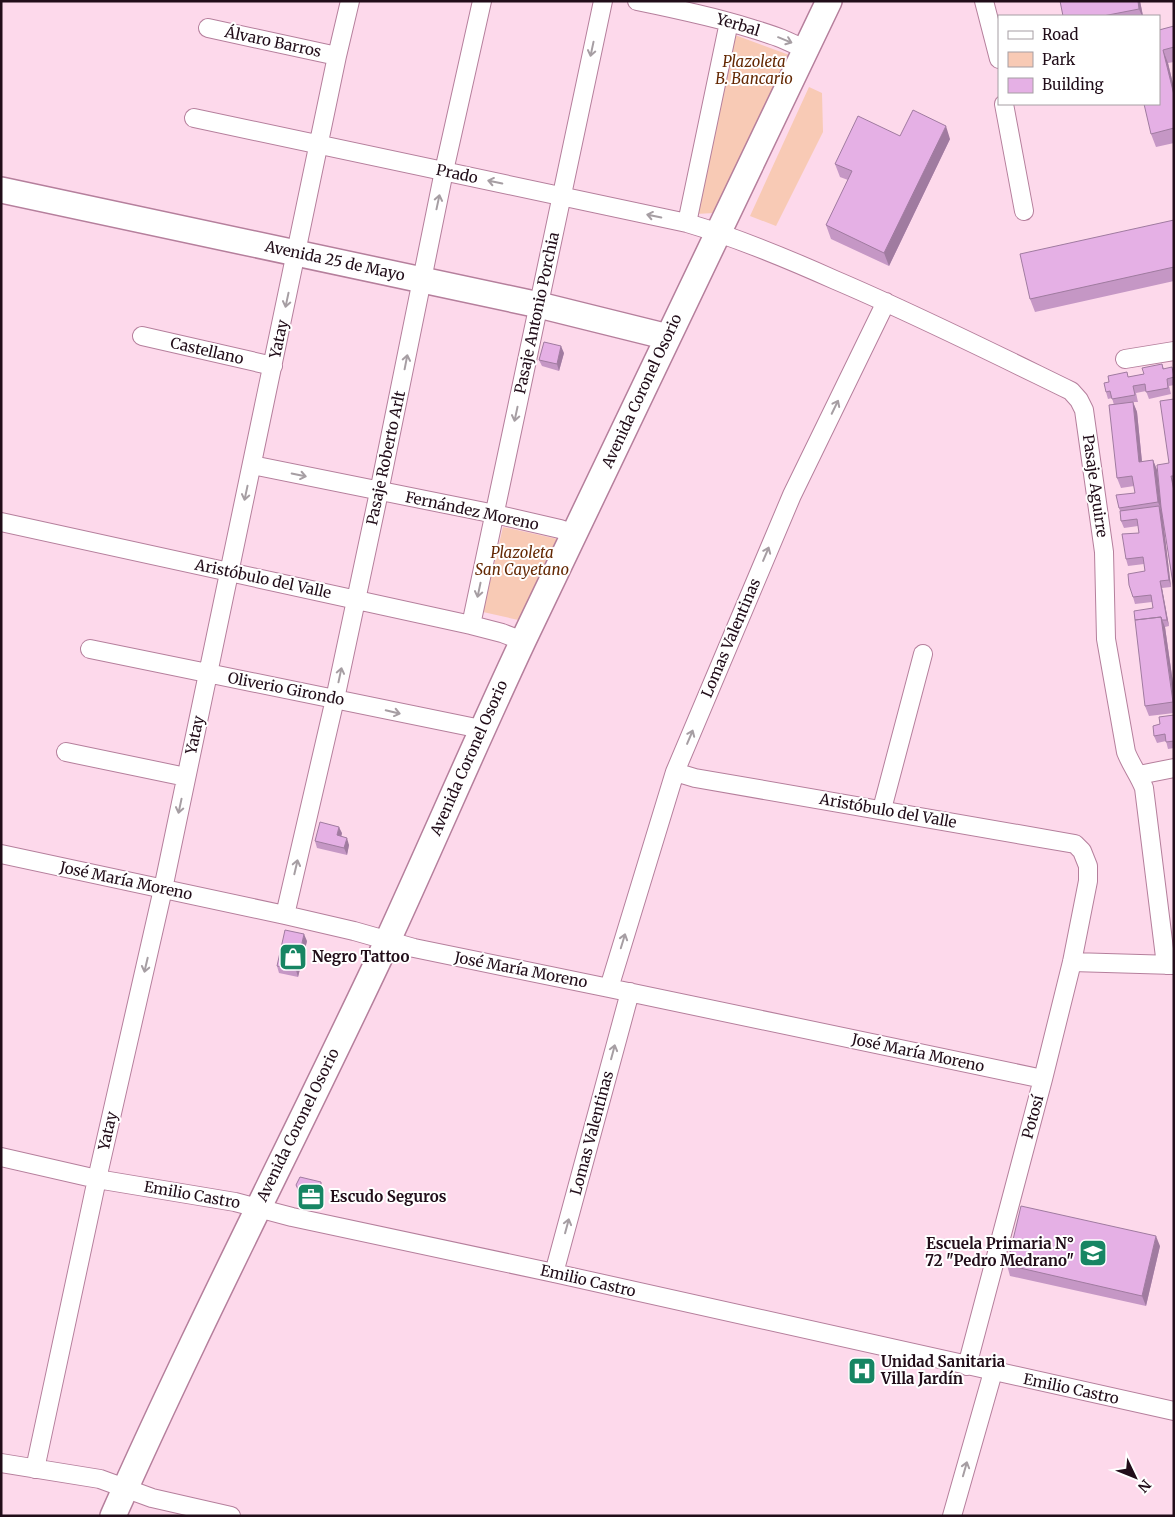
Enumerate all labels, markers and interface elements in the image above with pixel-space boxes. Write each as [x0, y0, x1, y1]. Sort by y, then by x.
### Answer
street label: Yerbal [713, 9, 763, 40]
legend [998, 15, 1160, 105]
street label: Álvaro Barros [222, 21, 323, 61]
text: Road [1042, 25, 1078, 44]
one-way arrow [777, 36, 792, 45]
one-way arrow [587, 40, 596, 56]
text: Park [1042, 50, 1076, 69]
park label: Plazoleta B. Bancario [715, 52, 793, 88]
text: Building [1042, 75, 1104, 94]
street label: Prado [434, 160, 480, 187]
one-way arrow [488, 177, 504, 186]
one-way arrow [434, 195, 443, 211]
one-way arrow [647, 211, 663, 220]
street label: Pasaje Antonio Porchia [510, 230, 563, 396]
street label: Avenida 25 de Mayo [262, 236, 407, 285]
one-way arrow [282, 292, 291, 308]
street label: Avenida Coronel Osorio [597, 310, 686, 472]
street label: Yatay [265, 318, 292, 361]
street label: Castellano [169, 333, 246, 368]
one-way arrow [401, 354, 411, 370]
street label: Pasaje Roberto Arlt [362, 389, 409, 527]
one-way arrow [830, 400, 840, 415]
one-way arrow [511, 405, 520, 421]
street label: Pasaje Aguirre [1079, 433, 1112, 539]
one-way arrow [291, 471, 307, 480]
one-way arrow [240, 485, 250, 501]
street label: Fernández Moreno [404, 487, 541, 534]
park label: Plazoleta San Cayetano [475, 543, 569, 579]
one-way arrow [762, 547, 771, 562]
street label: Aristóbulo del Valle [192, 555, 333, 602]
street label: Lomas Valentinas [697, 575, 764, 700]
one-way arrow [474, 581, 483, 597]
one-way arrow [336, 667, 345, 683]
street label: Oliverio Girondo [226, 668, 346, 709]
street label: Avenida Coronel Osorio [425, 677, 511, 839]
one-way arrow [385, 707, 401, 717]
street label: Yatay [181, 714, 208, 757]
one-way arrow [686, 730, 695, 745]
street label: Aristóbulo del Valle [817, 789, 958, 832]
one-way arrow [175, 798, 184, 814]
street label: José María Moreno [57, 857, 194, 904]
one-way arrow [292, 860, 301, 876]
one-way arrow [619, 933, 629, 949]
shop icon: Negro Tattoo [278, 942, 308, 972]
place label: Negro Tattoo [312, 947, 409, 966]
street label: José María Moreno [452, 947, 589, 992]
one-way arrow [141, 957, 150, 973]
street label: José María Moreno [849, 1029, 986, 1076]
street label: Avenida Coronel Osorio [252, 1045, 343, 1205]
one-way arrow [609, 1045, 619, 1061]
street label: Lomas Valentinas [566, 1069, 617, 1197]
street label: Potosí [1018, 1092, 1048, 1141]
street label: Yatay [94, 1109, 121, 1153]
street label: Emilio Castro [143, 1177, 242, 1212]
office icon: Escudo Seguros [296, 1182, 326, 1212]
place label: Escudo Seguros [330, 1187, 447, 1206]
one-way arrow [562, 1219, 572, 1235]
place label: Escuela Primaria N° 72 "Pedro Medrano" [925, 1234, 1074, 1270]
school or university icon: Escuela Primaria N° 72 "Pedro Medrano" [1078, 1238, 1108, 1268]
street label: Emilio Castro [539, 1260, 638, 1301]
place label: Unidad Sanitaria Villa Jardín [880, 1352, 1006, 1388]
hospital icon: Unidad Sanitaria Villa Jardín [847, 1356, 877, 1386]
street label: Emilio Castro [1022, 1369, 1121, 1408]
north arrow [1110, 1452, 1160, 1502]
one-way arrow [961, 1461, 970, 1477]
text: N [1134, 1476, 1155, 1496]

